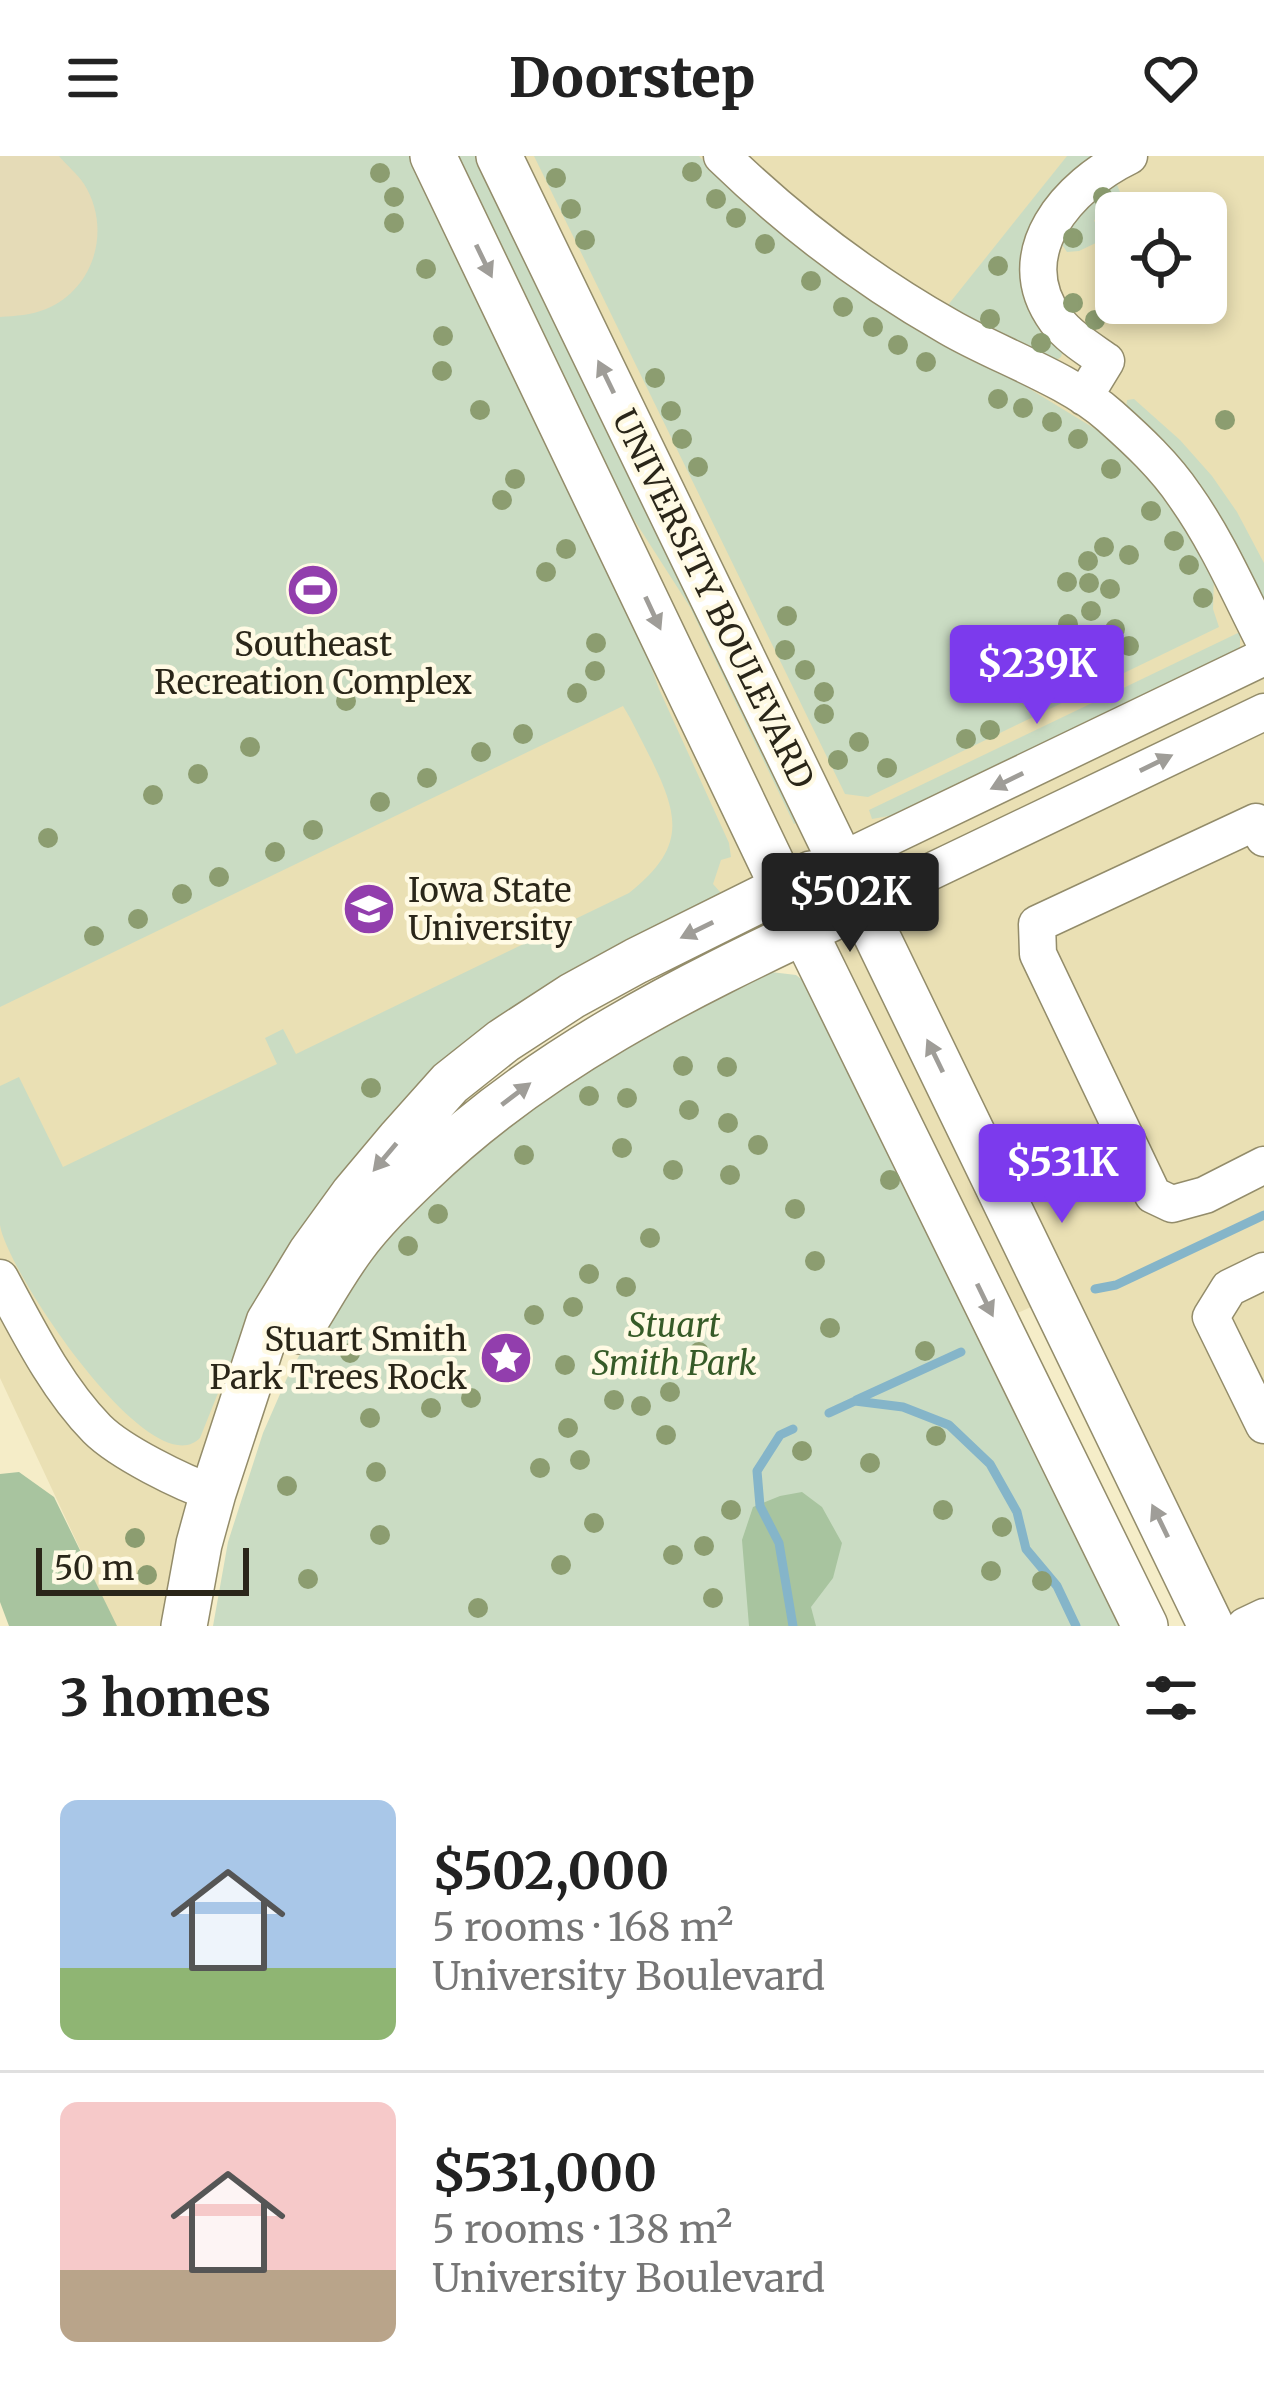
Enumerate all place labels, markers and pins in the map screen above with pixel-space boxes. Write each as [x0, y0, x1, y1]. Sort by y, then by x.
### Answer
sports icon: Southeast Recreation Complex [285, 562, 341, 618]
place label: Southeast Recreation Complex [154, 624, 472, 703]
pin: $239K [953, 625, 1121, 727]
pin: $502K [766, 853, 934, 955]
place label: Iowa State University [408, 870, 573, 949]
school or university icon: Iowa State University [341, 881, 397, 937]
pin: $531K [978, 1124, 1146, 1226]
place label: Stuart Smith Park Trees Rock [210, 1319, 467, 1398]
place icon: Stuart Smith Park Trees Rock [478, 1330, 534, 1386]

